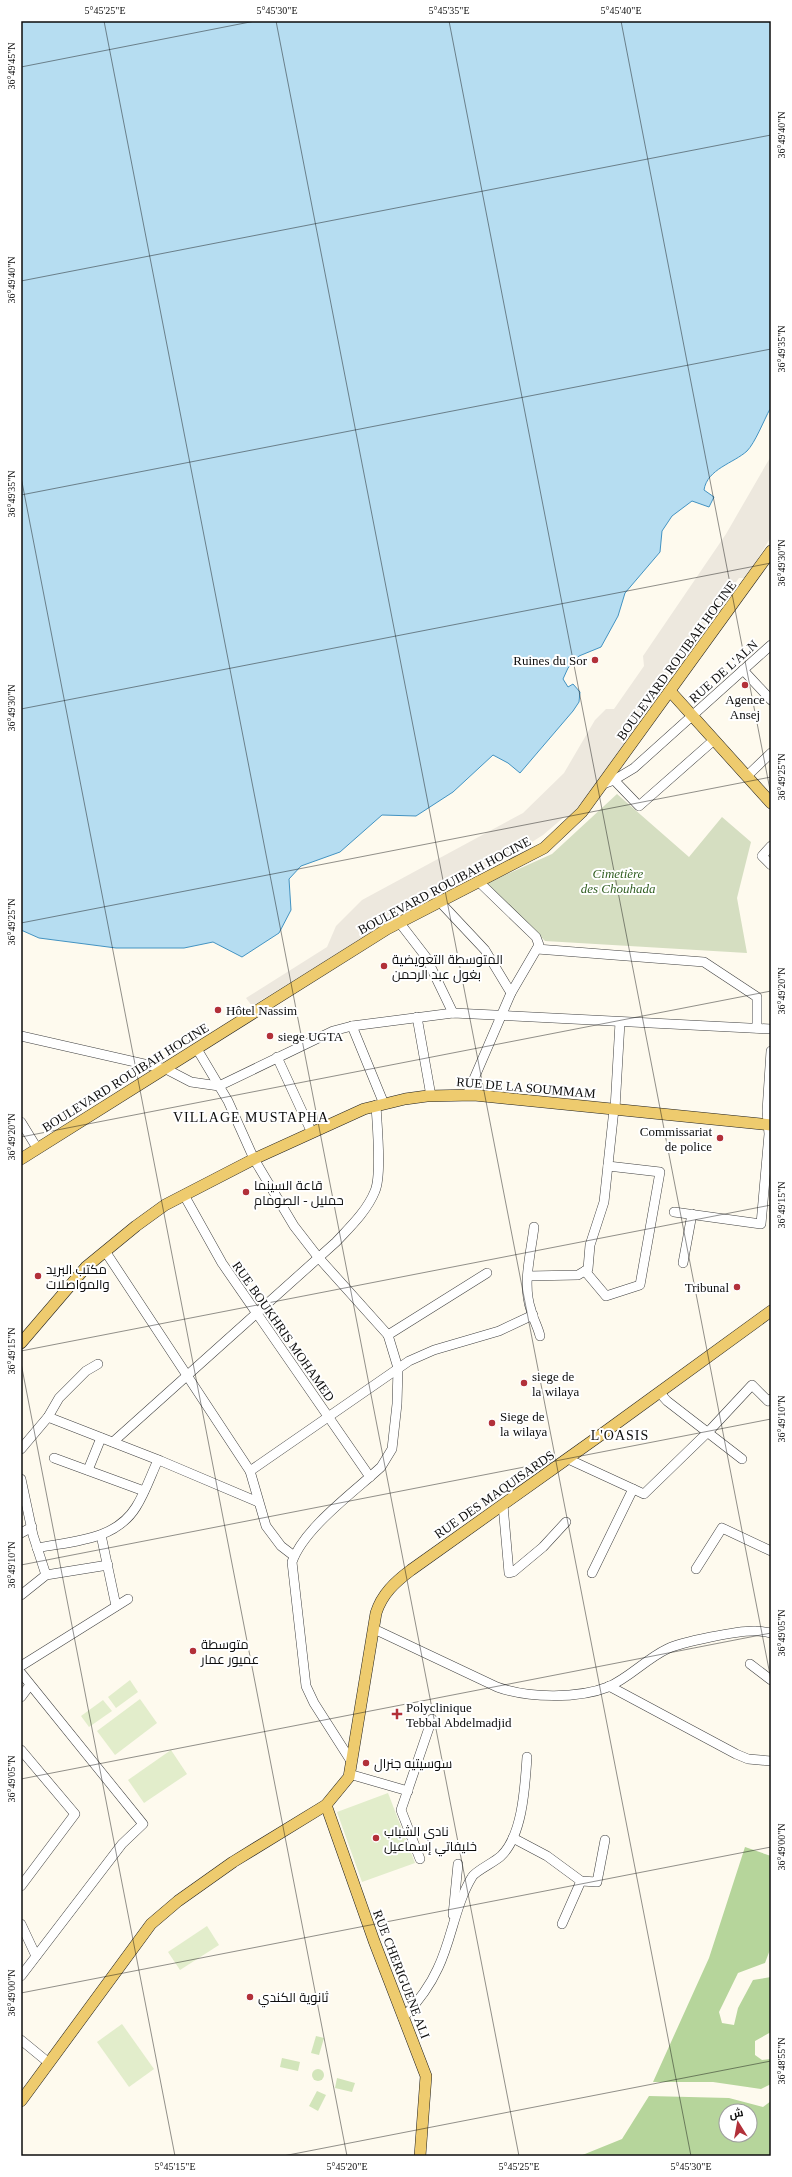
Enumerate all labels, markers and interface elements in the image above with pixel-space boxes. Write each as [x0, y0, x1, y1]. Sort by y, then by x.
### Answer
text: 5°45'25"E [85, 5, 126, 16]
text: 5°45'30"E [257, 5, 298, 16]
text: 5°45'35"E [429, 5, 470, 16]
text: 5°45'40"E [601, 5, 642, 16]
text: 36°49'45"N [6, 42, 17, 90]
text: 36°49'40"N [776, 111, 787, 159]
text: 36°49'40"N [6, 256, 17, 304]
text: 36°49'35"N [776, 325, 787, 373]
text: 36°49'35"N [6, 470, 17, 518]
text: 36°49'30"N [776, 539, 787, 587]
street label: BOULEVARD ROUIBAH HOCINE [614, 578, 739, 743]
street label: RUE DE L'ALN [686, 636, 761, 706]
place label: Ruines du Sor [513, 653, 588, 668]
marker: Ruines du Sor [590, 655, 600, 665]
marker: Agence Ansej [740, 680, 750, 690]
text: 36°49'30"N [6, 684, 17, 732]
place label: Agence Ansej [725, 692, 765, 722]
text: 36°49'25"N [776, 753, 787, 801]
street label: BOULEVARD ROUIBAH HOCINE [355, 833, 533, 937]
park label: Cimetière des Chouhada [581, 866, 656, 896]
text: 36°49'25"N [6, 898, 17, 946]
place label: المتوسطة التعويضية بغول عبد الرحمن [392, 952, 503, 983]
marker: المتوسطة التعويضية بغول عبد الرحمن [379, 961, 389, 971]
text: 36°49'20"N [776, 967, 787, 1015]
place label: Hôtel Nassim [226, 1003, 297, 1018]
marker: Hôtel Nassim [213, 1005, 223, 1015]
street label: BOULEVARD ROUIBAH HOCINE [39, 1020, 211, 1135]
place label: siege UGTA [278, 1029, 344, 1044]
marker: siege UGTA [265, 1031, 275, 1041]
street label: RUE DE LA SOUMMAM [456, 1074, 597, 1101]
district label: VILLAGE MUSTAPHA [173, 1110, 329, 1125]
text: 36°49'20"N [6, 1113, 17, 1161]
place label: Commissariat de police [640, 1124, 712, 1154]
marker: Commissariat de police [715, 1133, 725, 1143]
place label: قاعة السينما حمليل - الصومام [254, 1178, 344, 1210]
text: 36°49'15"N [776, 1181, 787, 1229]
marker: قاعة السينما حمليل - الصومام [241, 1187, 251, 1197]
street label: RUE BOUKHRIS MOHAMED [229, 1258, 338, 1404]
place label: مكتب البريد والمواصلات [46, 1262, 110, 1292]
marker: مكتب البريد والمواصلات [33, 1271, 43, 1281]
place label: Tribunal [685, 1280, 729, 1295]
marker: Tribunal [732, 1282, 742, 1292]
text: 36°49'15"N [6, 1327, 17, 1375]
place label: siege de la wilaya [532, 1369, 580, 1399]
marker: siege de la wilaya [519, 1378, 529, 1388]
text: 36°49'10"N [776, 1395, 787, 1443]
place label: Siege de la wilaya [500, 1409, 548, 1439]
marker: Siege de la wilaya [487, 1418, 497, 1428]
district label: L'OASIS [591, 1428, 649, 1443]
street label: RUE DES MAQUISARDS [431, 1447, 557, 1542]
text: 36°49'10"N [6, 1541, 17, 1589]
text: 36°49'05"N [776, 1609, 787, 1657]
place label: متوسطة عميور عمار [200, 1637, 259, 1667]
marker: متوسطة عميور عمار [188, 1646, 198, 1656]
place label: Polyclinique Tebbal Abdelmadjid [406, 1700, 512, 1730]
marker: Polyclinique Tebbal Abdelmadjid [391, 1708, 403, 1720]
text: 36°49'05"N [6, 1755, 17, 1803]
place label: سوسيتيه جنرال [374, 1756, 452, 1772]
marker: سوسيتيه جنرال [361, 1758, 371, 1768]
text: 36°49'00"N [776, 1823, 787, 1871]
place label: نادي الشباب خليفاتي إسماعيل [384, 1824, 477, 1857]
marker: نادي الشباب خليفاتي إسماعيل [371, 1833, 381, 1843]
street label: RUE CHERIGUENE ALI [370, 1908, 433, 2041]
text: 36°49'00"N [6, 1969, 17, 2017]
place label: ثانوية الكندي [258, 1990, 329, 2008]
marker: ثانوية الكندي [245, 1992, 255, 2002]
text: 36°48'55"N [776, 2037, 787, 2085]
north arrow [718, 2103, 758, 2143]
text: ش [728, 2106, 744, 2121]
text: 5°45'15"E [155, 2161, 196, 2172]
text: 5°45'20"E [327, 2161, 368, 2172]
text: 5°45'25"E [499, 2161, 540, 2172]
text: 5°45'30"E [671, 2161, 712, 2172]

